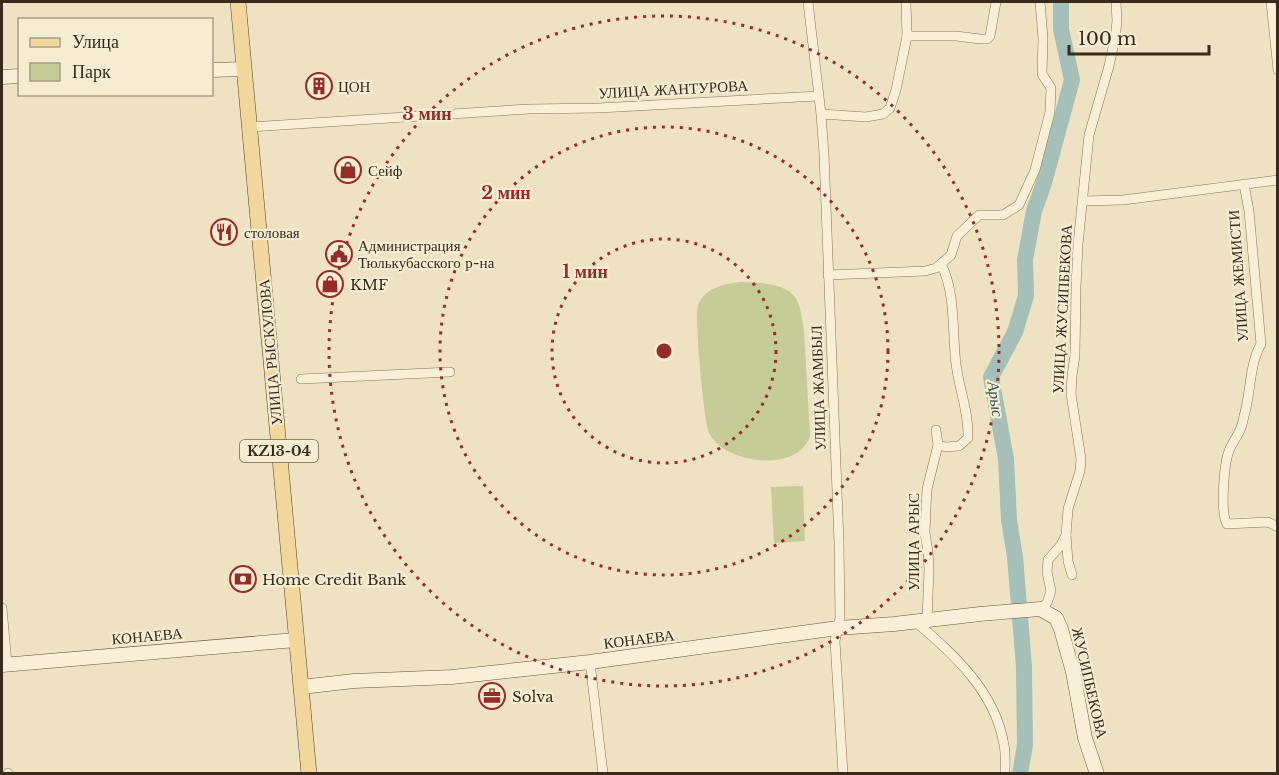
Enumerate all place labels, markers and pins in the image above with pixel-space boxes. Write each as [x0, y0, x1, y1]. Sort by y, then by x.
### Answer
building icon: ЦОН [304, 71, 334, 101]
place label: ЦОН [338, 77, 370, 96]
shop icon: Сейф [333, 155, 363, 185]
place label: Сейф [368, 161, 403, 180]
restaurant icon: столовая [209, 217, 239, 247]
place label: столовая [244, 223, 300, 242]
place label: Администрация Тюлькубасского р-на [358, 236, 495, 272]
public building icon: Администрация Тюлькубасского р-на [324, 239, 354, 269]
shop icon: KMF [315, 269, 345, 299]
place label: KMF [350, 275, 388, 294]
centre of rings [654, 341, 674, 361]
bank icon: Home Credit Bank [228, 564, 258, 594]
place label: Home Credit Bank [262, 570, 407, 589]
office icon: Solva [477, 681, 507, 711]
place label: Solva [512, 687, 554, 706]

